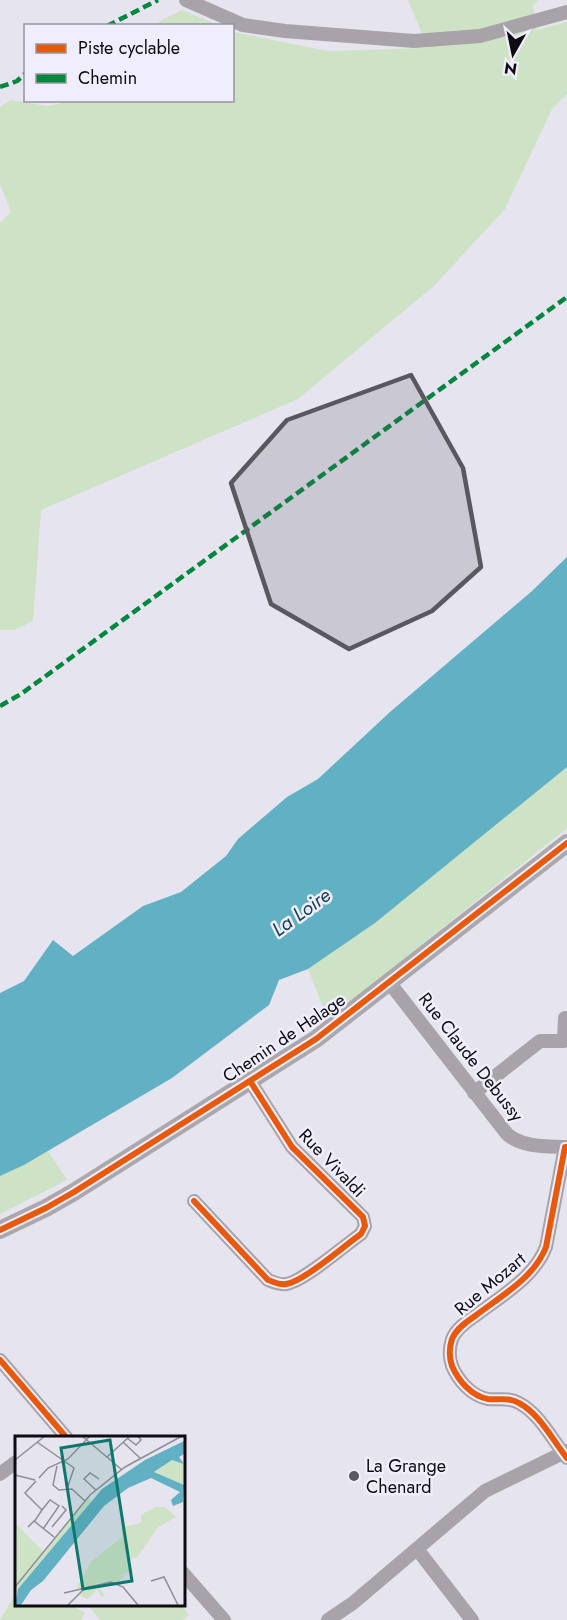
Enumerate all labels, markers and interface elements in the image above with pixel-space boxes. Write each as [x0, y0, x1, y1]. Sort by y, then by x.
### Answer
legend [24, 24, 234, 102]
north arrow [483, 24, 543, 84]
text: Piste cyclable [78, 35, 180, 61]
text: N [503, 56, 519, 81]
text: Chemin [78, 65, 137, 91]
water label: La Loire [266, 881, 337, 944]
street label: Chemin de Halage [217, 987, 351, 1089]
street label: Rue Claude Debussy [412, 987, 530, 1127]
street label: Rue Vivaldi [293, 1123, 371, 1203]
street label: Rue Mozart [449, 1246, 532, 1322]
inset map [15, 1436, 184, 1605]
place label: La Grange Chenard [366, 1453, 446, 1500]
marker: La Grange Chenard [347, 1469, 361, 1483]

